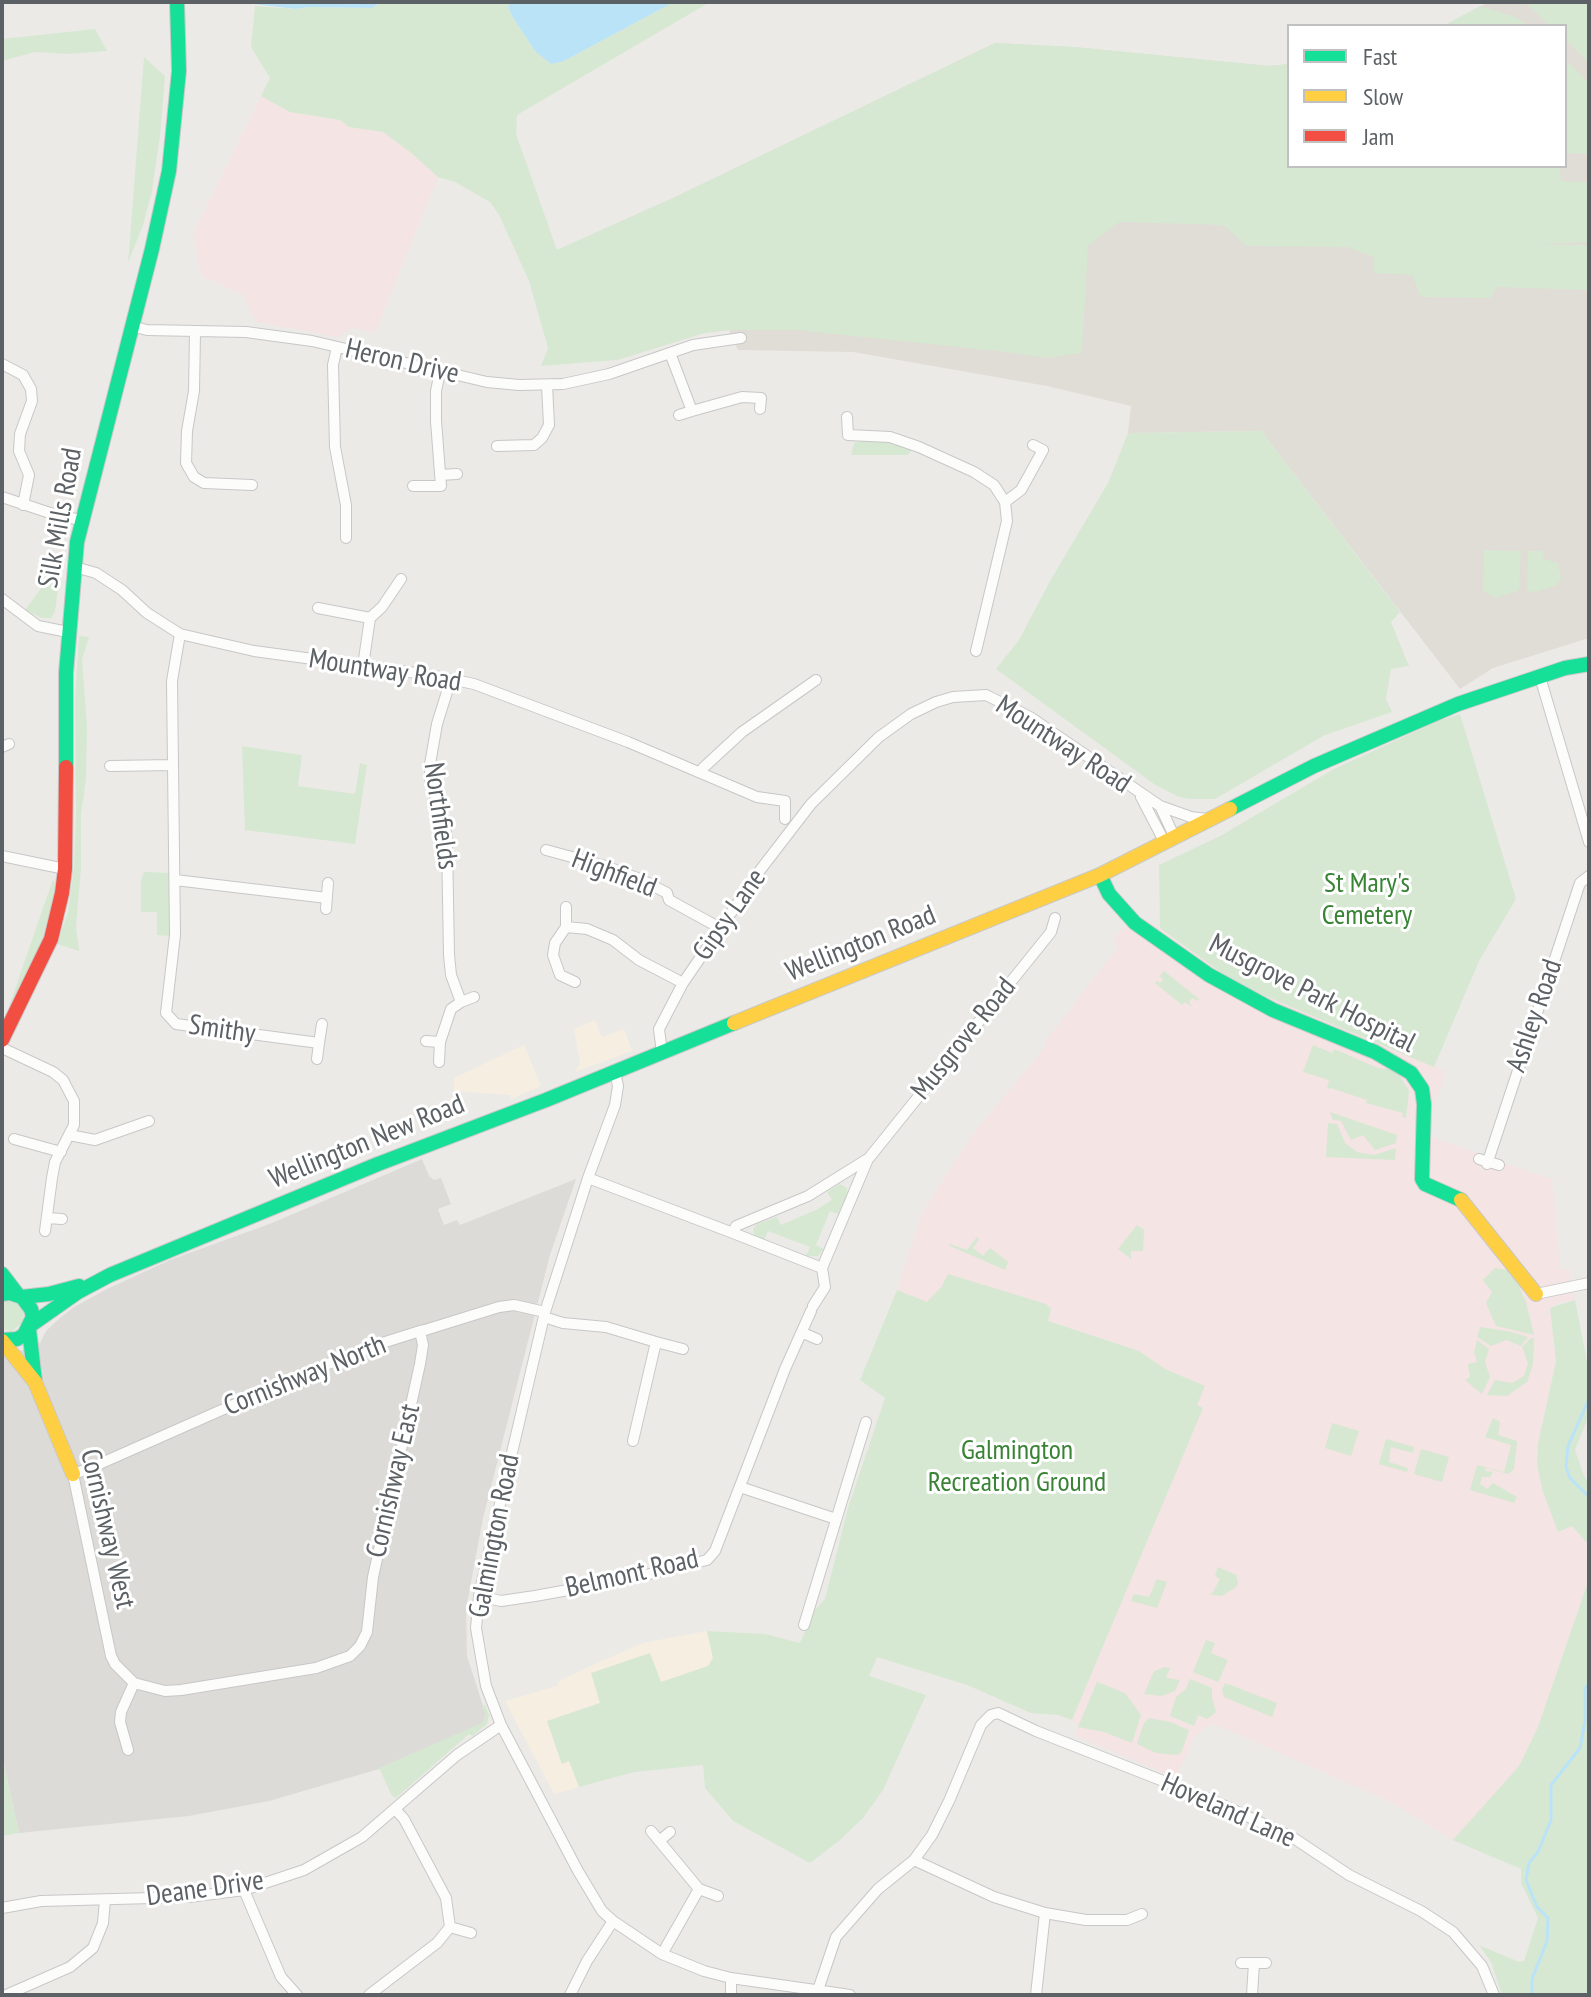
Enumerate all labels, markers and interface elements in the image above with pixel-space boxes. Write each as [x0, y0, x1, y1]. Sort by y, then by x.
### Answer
legend [1287, 24, 1567, 168]
text: Fast [1363, 41, 1397, 72]
text: Slow [1363, 81, 1403, 112]
text: Jam [1363, 121, 1394, 152]
street label: Heron Drive [342, 333, 462, 391]
street label: Silk Mills Road [32, 445, 90, 591]
street label: Mountway Road [306, 642, 464, 700]
street label: Mountway Road [989, 689, 1137, 801]
street label: Northfields [416, 760, 464, 872]
street label: Highfield [567, 843, 661, 905]
street label: Gipsy Lane [686, 863, 774, 967]
park label: St Mary's Cemetery [1322, 867, 1412, 933]
street label: Wellington Road [781, 899, 941, 989]
street label: Musgrove Park Hospital [1203, 927, 1421, 1061]
street label: Ashley Road [1500, 955, 1570, 1077]
street label: Musgrove Road [905, 971, 1023, 1107]
street label: Smithy [187, 1009, 257, 1051]
street label: Wellington New Road [265, 1088, 469, 1196]
street label: Cornishway North [219, 1328, 391, 1424]
street label: Cornishway East [360, 1401, 428, 1561]
park label: Galmington Recreation Ground [928, 1434, 1106, 1500]
street label: Cornishway West [72, 1446, 142, 1612]
street label: Galmington Road [463, 1451, 527, 1621]
street label: Belmont Road [562, 1542, 702, 1606]
street label: Hoveland Lane [1156, 1766, 1300, 1856]
street label: Deane Drive [144, 1864, 266, 1914]

